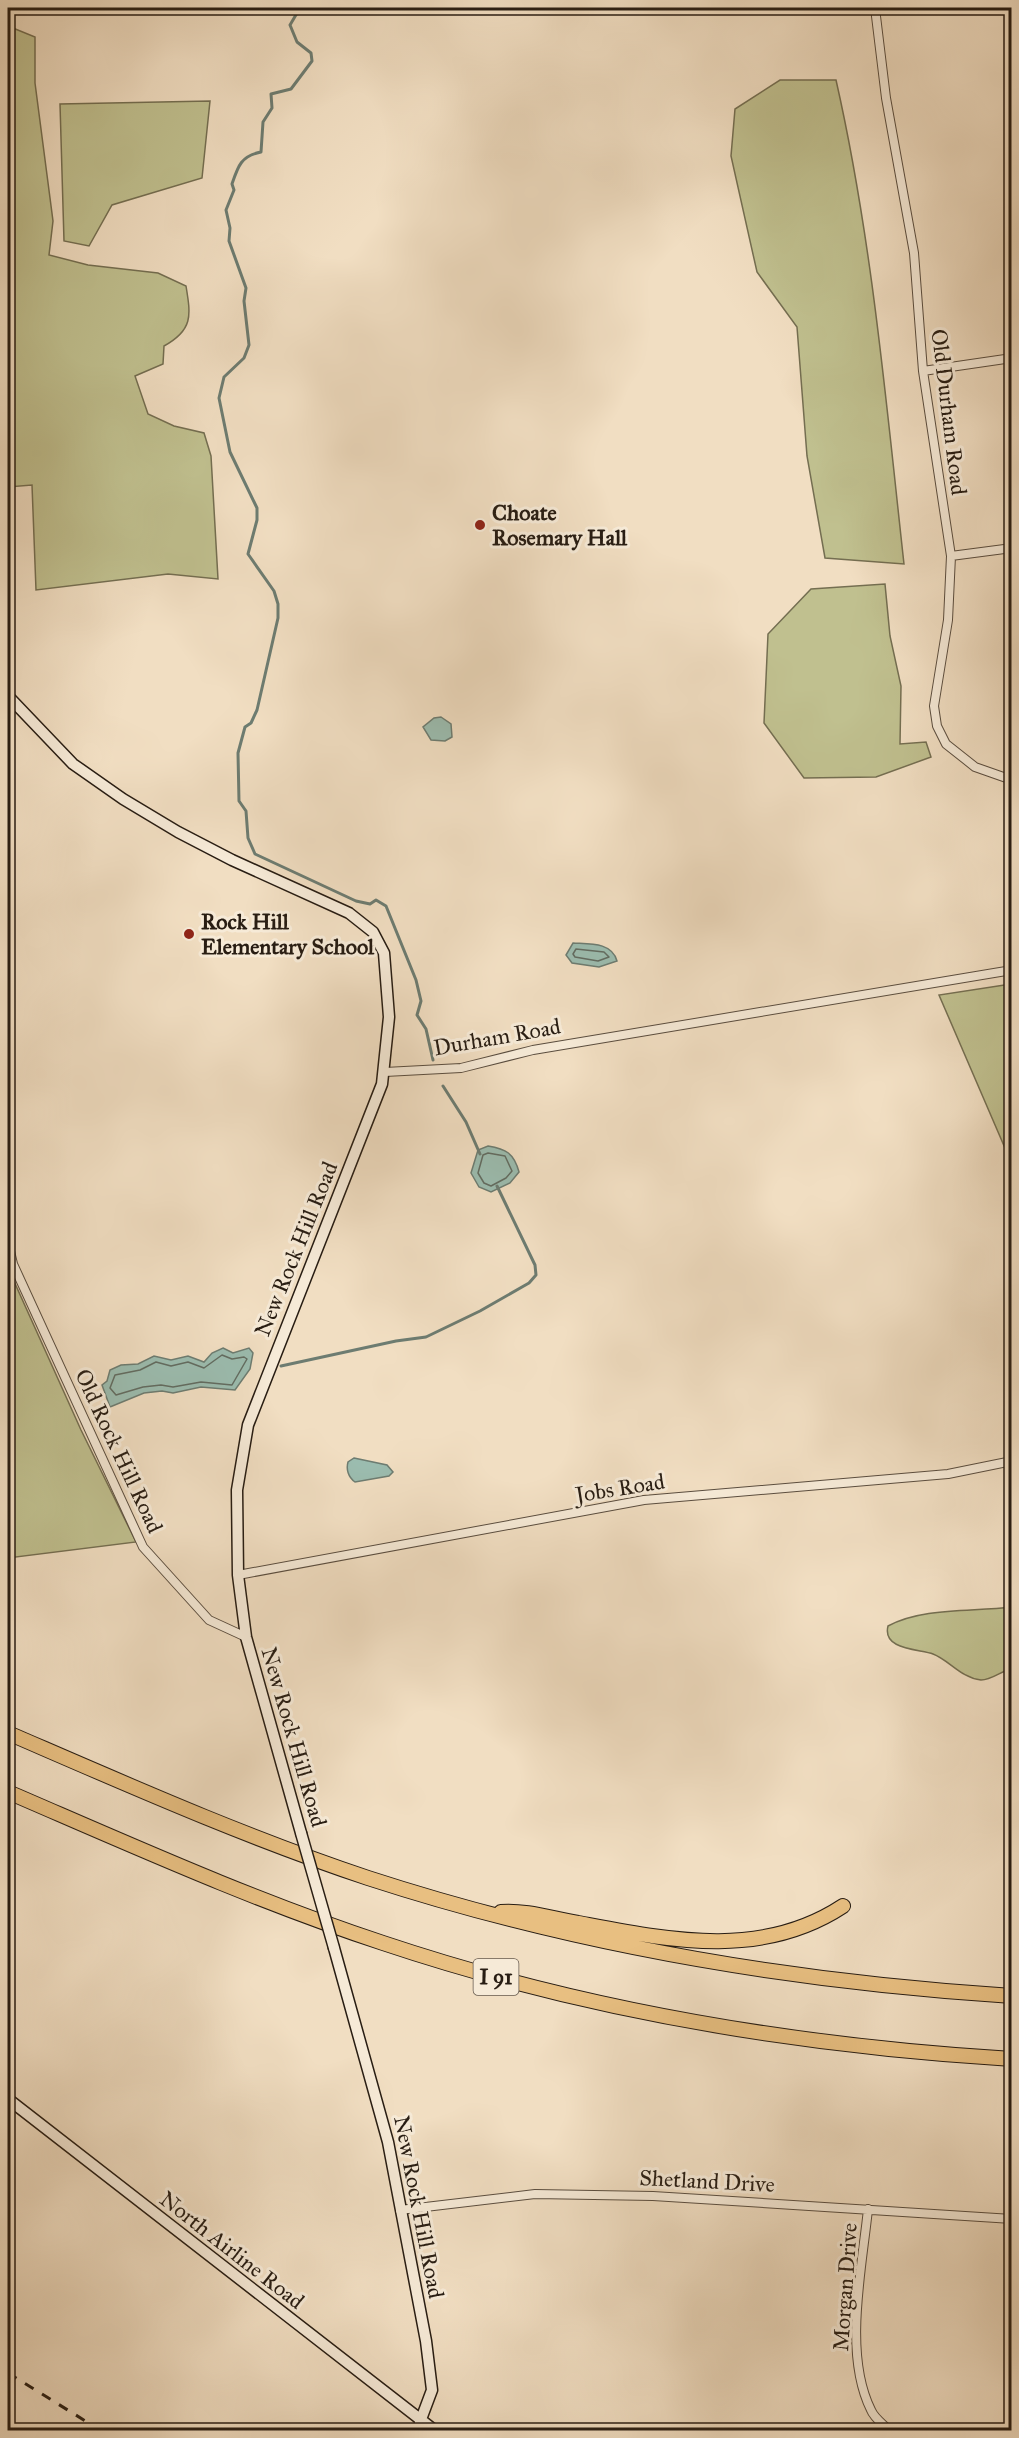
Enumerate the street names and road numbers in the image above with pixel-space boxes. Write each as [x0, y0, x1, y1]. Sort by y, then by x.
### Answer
street label: Old Durham Road [925, 327, 973, 497]
street label: Durham Road [431, 1013, 563, 1061]
street label: New Rock Hill Road [249, 1158, 343, 1340]
street label: Old Rock Hill Road [69, 1365, 169, 1537]
street label: Jobs Road [571, 1468, 667, 1509]
street label: New Rock Hill Road [255, 1644, 333, 1830]
road number: I 91 [474, 1959, 518, 1995]
street label: New Rock Hill Road [388, 2113, 450, 2301]
street label: Shetland Drive [639, 2164, 775, 2198]
street label: North Airline Road [154, 2185, 310, 2315]
street label: Morgan Drive [827, 2222, 863, 2352]

